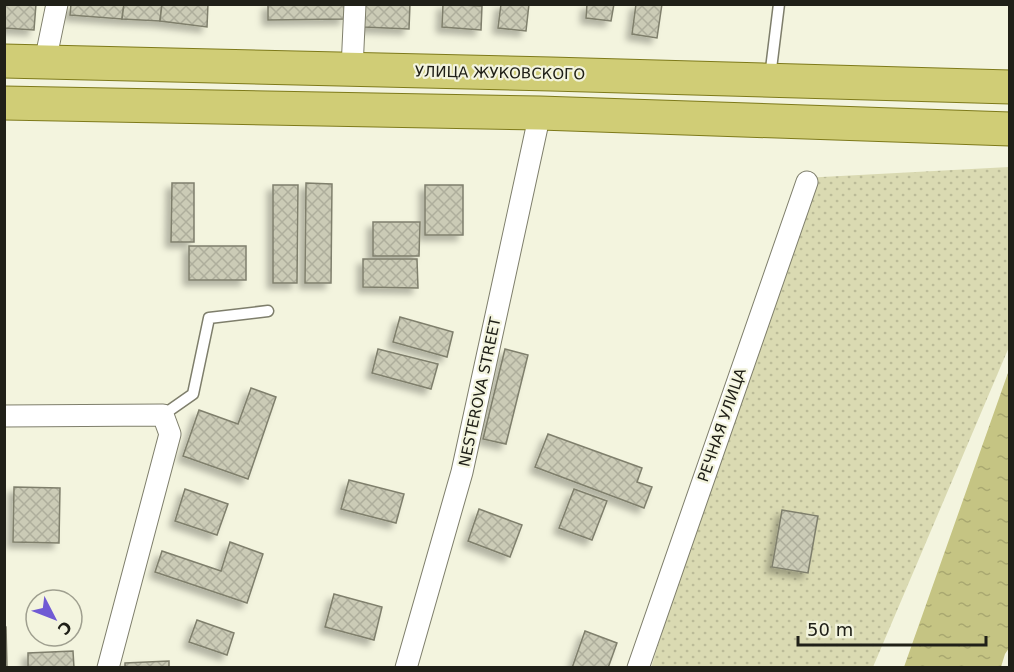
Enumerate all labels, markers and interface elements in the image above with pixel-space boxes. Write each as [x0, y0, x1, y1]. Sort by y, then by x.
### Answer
street label: УЛИЦА ЖУКОВСКОГО [415, 63, 585, 83]
street label: NESTEROVA STREET [455, 315, 505, 468]
street label: РЕЧНАЯ УЛИЦА [694, 365, 750, 484]
north arrow [24, 588, 84, 648]
scale bar [798, 609, 986, 647]
text: С [54, 617, 76, 638]
text: 50 m [807, 619, 853, 640]

